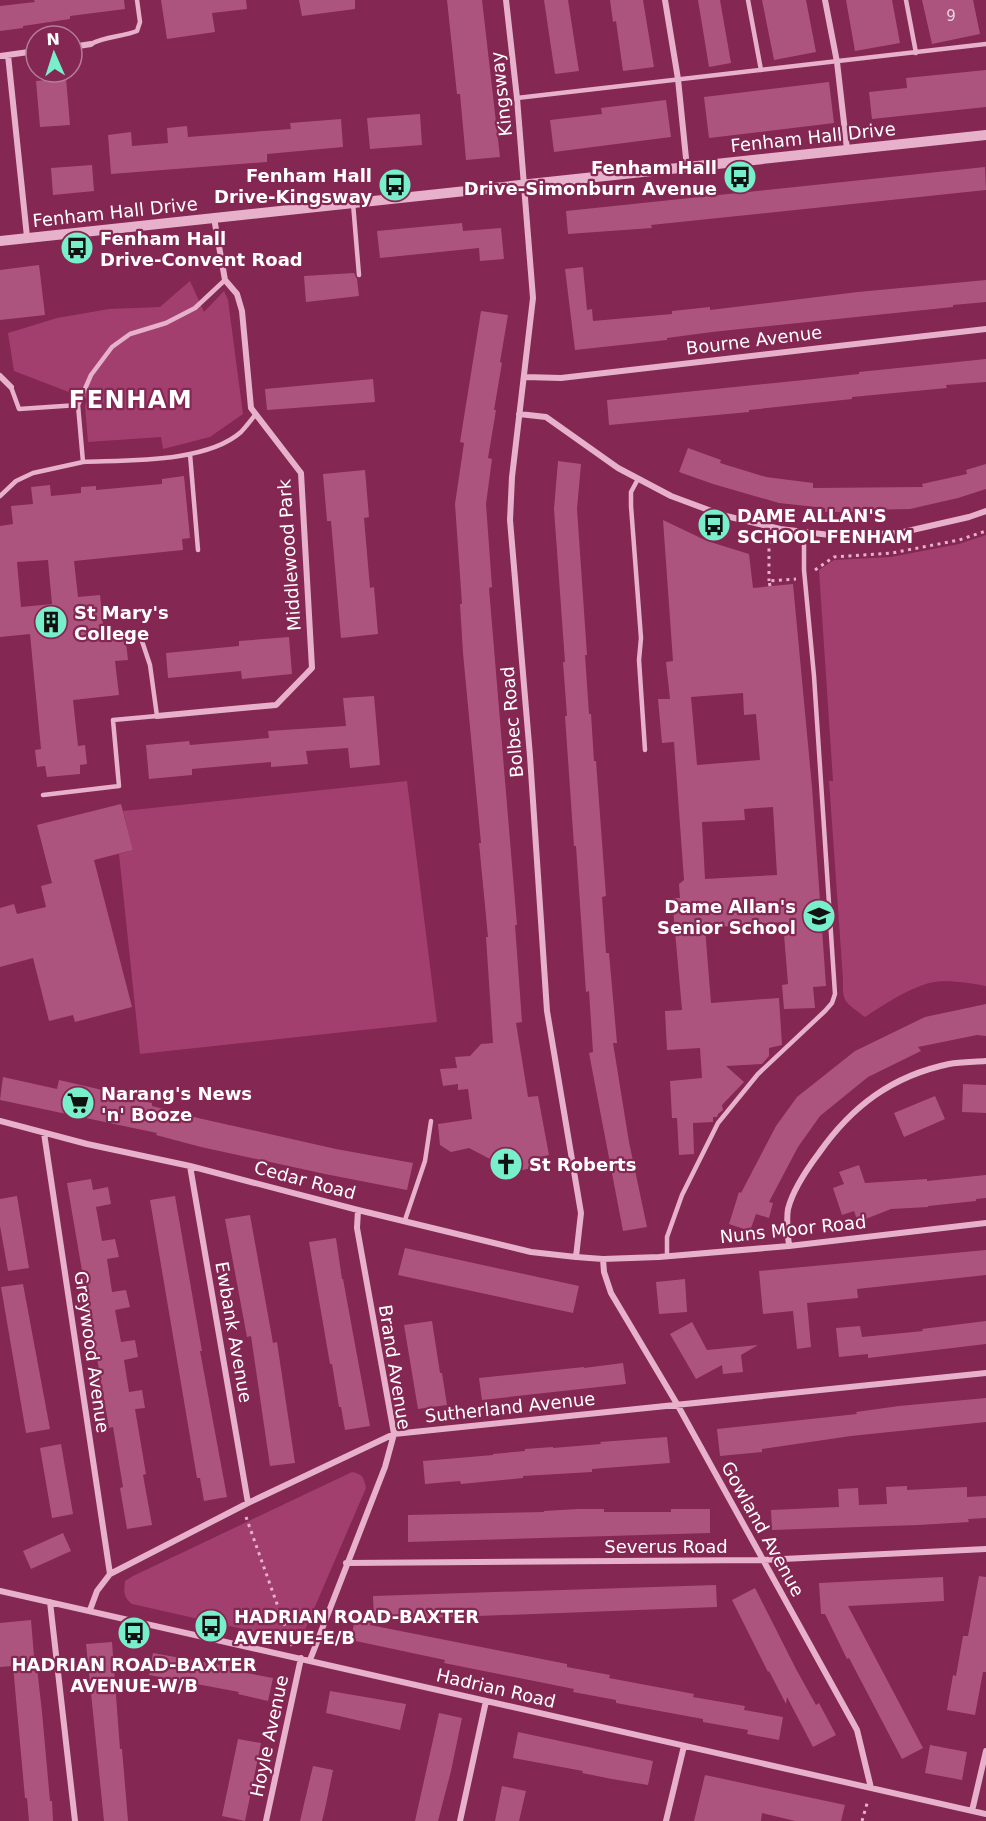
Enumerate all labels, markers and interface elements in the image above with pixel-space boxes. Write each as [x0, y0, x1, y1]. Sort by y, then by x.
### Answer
house number: 9 [946, 7, 956, 25]
north arrow [24, 24, 84, 84]
text: N [46, 30, 60, 49]
street label: Kingsway [486, 50, 516, 138]
street label: Fenham Hall Drive [729, 118, 897, 156]
place label: Fenham Hall Drive-Simonburn Avenue [464, 157, 717, 199]
bus stop icon: Fenham Hall Drive-Simonburn Avenue [722, 159, 758, 195]
place label: Fenham Hall Drive-Kingsway [214, 165, 372, 207]
bus stop icon: Fenham Hall Drive-Kingsway [377, 167, 413, 203]
street label: Fenham Hall Drive [31, 193, 199, 231]
place label: Fenham Hall Drive-Convent Road [100, 228, 303, 270]
bus stop icon: Fenham Hall Drive-Convent Road [59, 230, 95, 266]
street label: Bourne Avenue [685, 321, 823, 359]
district label: FENHAM [69, 386, 193, 414]
street label: Middlewood Park [273, 478, 305, 632]
place label: DAME ALLAN'S SCHOOL FENHAM [737, 505, 913, 547]
bus stop icon: DAME ALLAN'S SCHOOL FENHAM [696, 507, 732, 543]
place label: St Mary's College [74, 602, 169, 644]
building icon: St Mary's College [33, 604, 69, 640]
street label: Bolbec Road [497, 665, 527, 779]
place label: Dame Allan's Senior School [657, 896, 796, 938]
school or university icon: Dame Allan's Senior School [801, 898, 837, 934]
place label: Narang's News 'n' Booze [101, 1083, 252, 1125]
supermarket icon: Narang's News 'n' Booze [60, 1085, 96, 1121]
church icon: St Roberts [488, 1146, 524, 1182]
place label: St Roberts [529, 1154, 636, 1175]
street label: Cedar Road [252, 1156, 358, 1204]
street label: Nuns Moor Road [719, 1211, 867, 1247]
street label: Ewbank Avenue [211, 1260, 257, 1404]
street label: Greywood Avenue [70, 1270, 114, 1434]
street label: Brand Avenue [375, 1303, 415, 1431]
street label: Sutherland Avenue [424, 1388, 596, 1426]
street label: Gowland Avenue [717, 1458, 809, 1600]
street label: Severus Road [604, 1536, 728, 1557]
place label: HADRIAN ROAD-BAXTER AVENUE-E/B [234, 1606, 479, 1648]
bus stop icon: HADRIAN ROAD-BAXTER AVENUE-E/B [193, 1608, 229, 1644]
bus stop icon: HADRIAN ROAD-BAXTER AVENUE-W/B [116, 1615, 152, 1651]
place label: HADRIAN ROAD-BAXTER AVENUE-W/B [11, 1654, 257, 1696]
street label: Hadrian Road [434, 1664, 558, 1712]
street label: Hoyle Avenue [246, 1673, 292, 1799]

